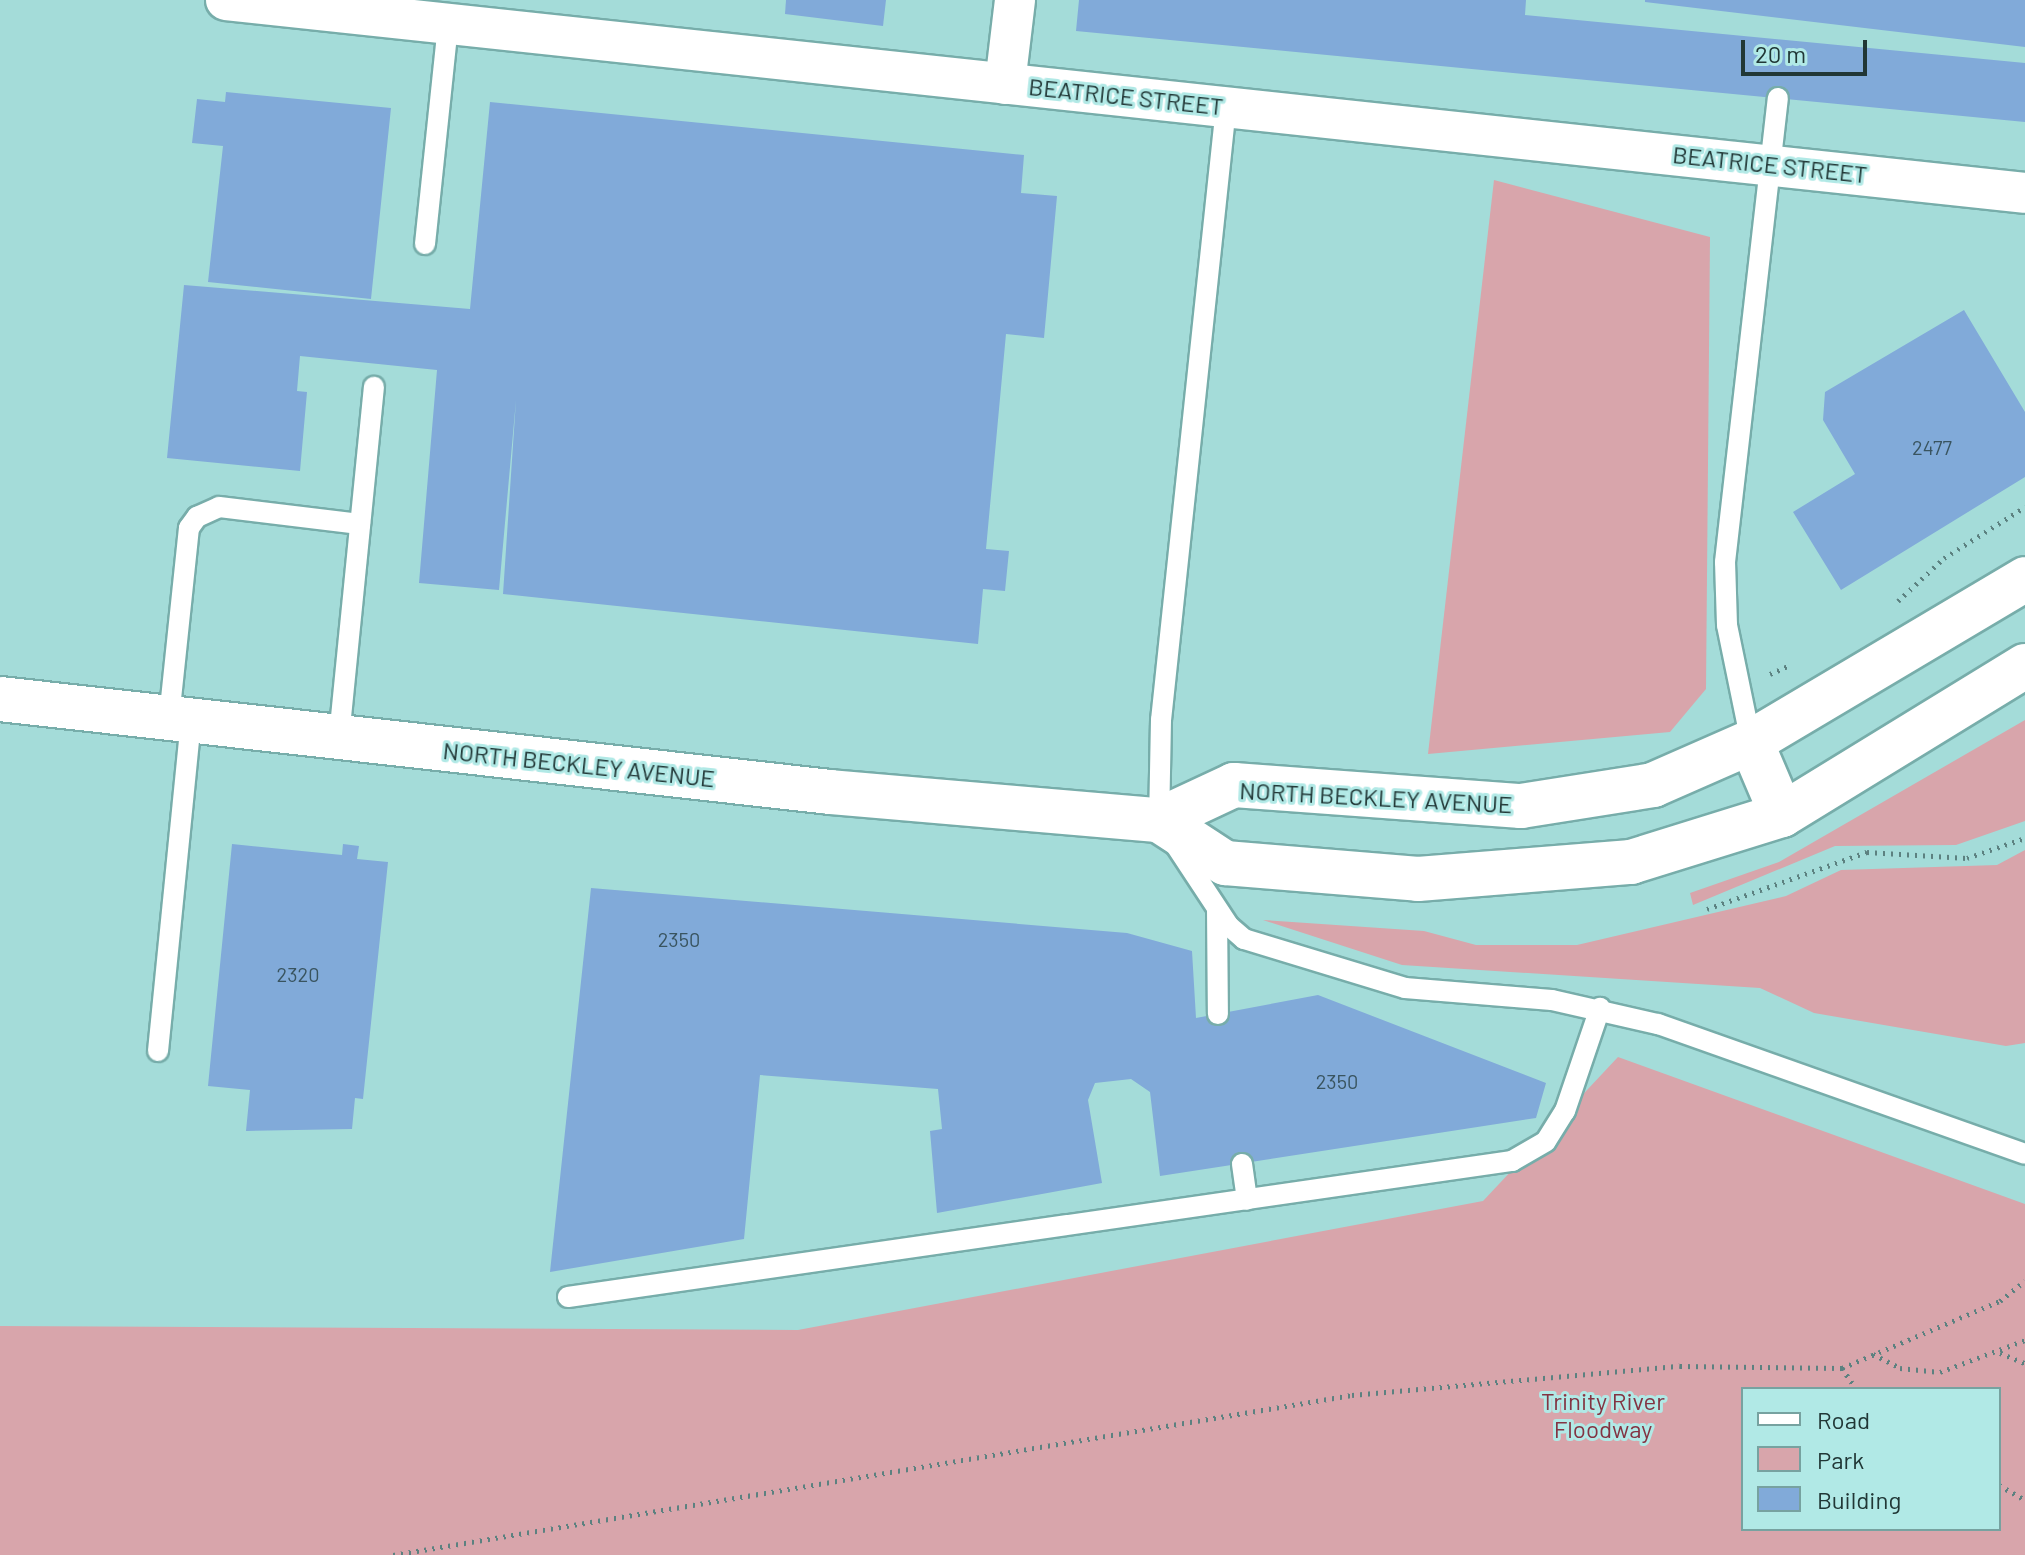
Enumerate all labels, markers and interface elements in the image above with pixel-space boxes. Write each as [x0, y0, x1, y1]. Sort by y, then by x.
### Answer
scale bar [1745, 24, 1871, 74]
text: 20 m [1755, 39, 1806, 68]
street label: BEATRICE STREET [1027, 71, 1225, 121]
street label: BEATRICE STREET [1671, 139, 1869, 189]
house number: 2477 [1912, 435, 1952, 459]
street label: NORTH BECKLEY AVENUE [442, 735, 716, 793]
street label: NORTH BECKLEY AVENUE [1239, 775, 1513, 819]
house number: 2350 [658, 927, 700, 951]
house number: 2320 [277, 962, 319, 986]
house number: 2350 [1316, 1069, 1358, 1093]
park label: Trinity River Floodway [1541, 1387, 1665, 1443]
legend [1741, 1387, 2001, 1531]
text: Road [1817, 1405, 1870, 1434]
text: Park [1817, 1445, 1864, 1474]
text: Building [1817, 1485, 1901, 1514]

